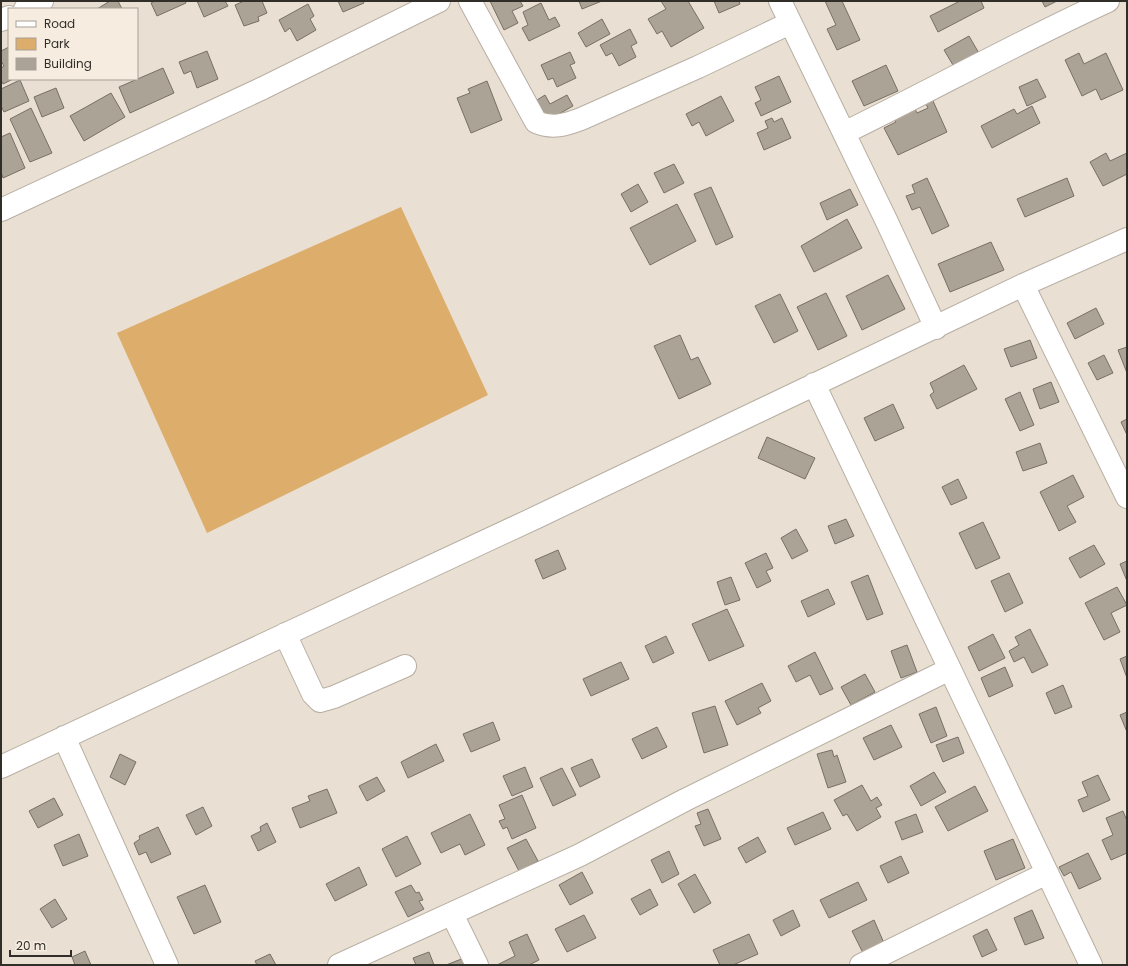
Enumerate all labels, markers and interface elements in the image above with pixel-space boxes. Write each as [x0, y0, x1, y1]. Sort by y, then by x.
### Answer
legend [8, 8, 138, 80]
text: Road [44, 15, 75, 32]
text: Park [44, 35, 71, 52]
text: Building [44, 55, 92, 72]
scale bar [10, 932, 71, 958]
text: 20 m [16, 937, 46, 954]

